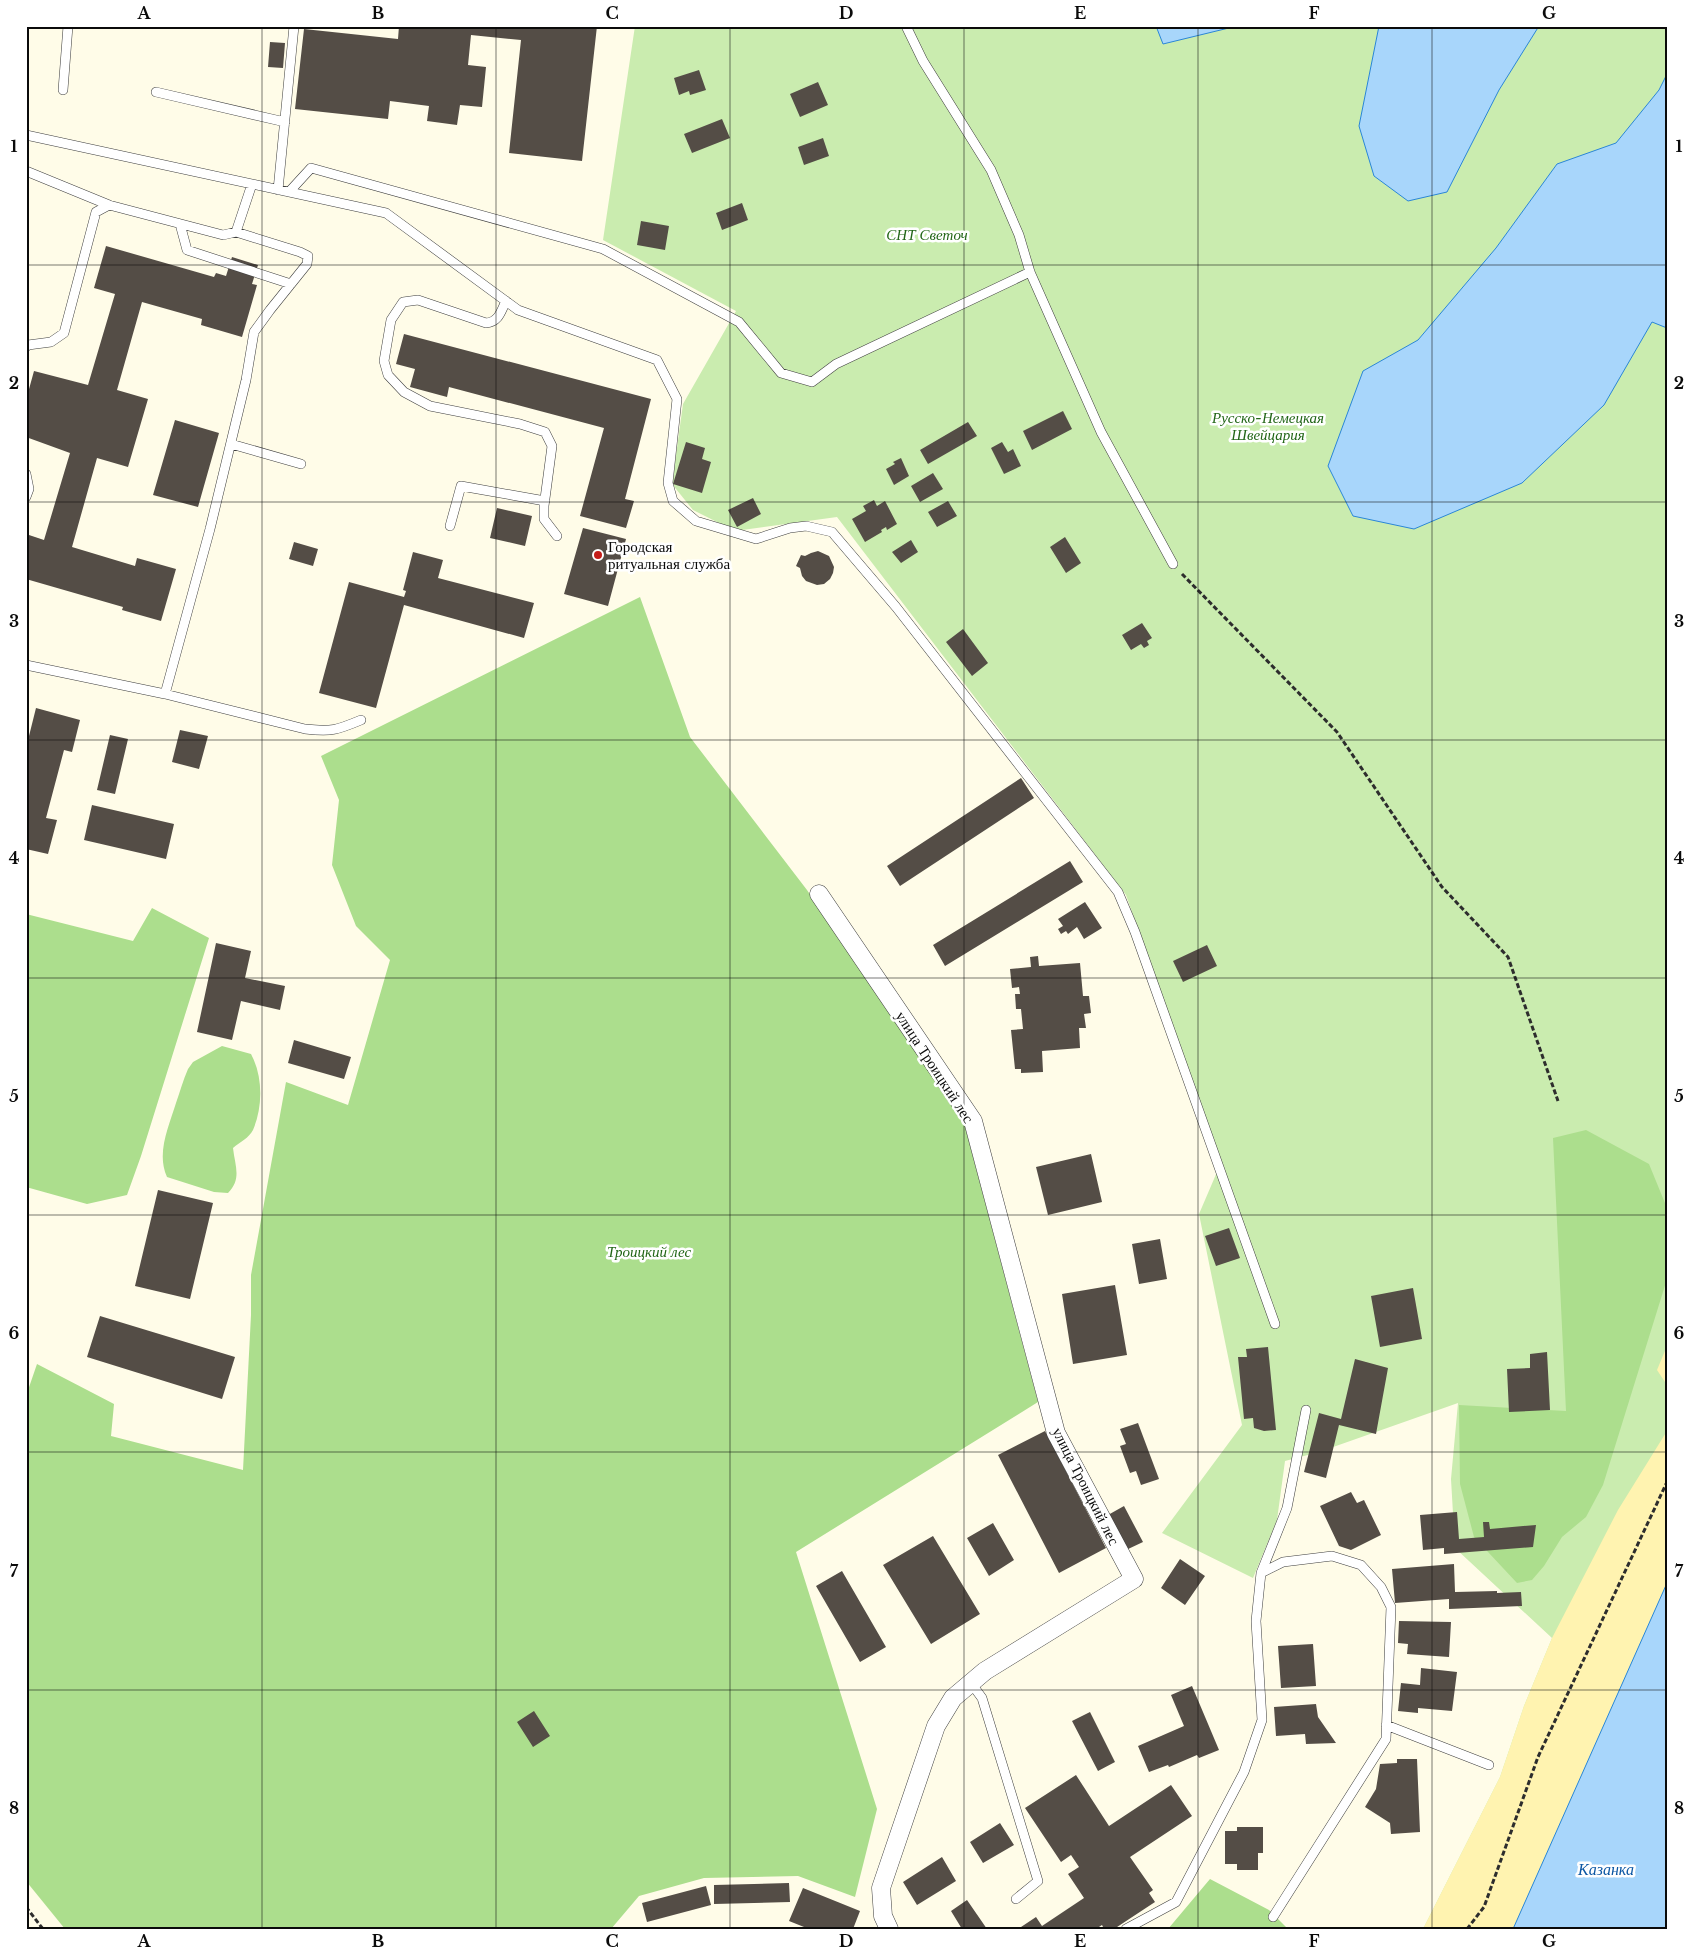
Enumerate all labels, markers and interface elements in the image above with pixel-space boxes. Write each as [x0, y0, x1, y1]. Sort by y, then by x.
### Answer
text: A [137, 3, 152, 23]
text: B [372, 3, 385, 23]
text: C [605, 3, 619, 23]
text: D [839, 3, 853, 23]
text: E [1074, 3, 1086, 23]
text: F [1308, 3, 1320, 23]
text: G [1542, 3, 1556, 23]
text: 1 [11, 136, 18, 156]
text: 1 [1676, 136, 1683, 156]
park label: СНТ Светоч [886, 225, 968, 244]
text: 2 [9, 373, 19, 393]
text: 2 [1674, 373, 1684, 393]
park label: Русско-Немецкая Швейцария [1211, 408, 1324, 444]
place label: Городская ритуальная служба [608, 537, 730, 573]
marker: Городская ритуальная служба [592, 549, 604, 561]
text: 3 [9, 611, 19, 631]
text: 3 [1674, 611, 1684, 631]
text: 4 [9, 848, 19, 868]
text: 4 [1674, 848, 1684, 868]
street label: улица Троицкий лес [892, 1007, 979, 1127]
text: 5 [9, 1086, 19, 1106]
text: 5 [1674, 1086, 1684, 1106]
park label: Троицкий лес [607, 1242, 691, 1261]
text: 6 [9, 1323, 20, 1343]
text: 6 [1674, 1323, 1685, 1343]
street label: улица Троицкий лес [1048, 1424, 1124, 1548]
text: 7 [10, 1561, 19, 1581]
text: 7 [1675, 1561, 1684, 1581]
text: 8 [9, 1798, 19, 1818]
text: 8 [1674, 1798, 1684, 1818]
water label: Казанка [1577, 1859, 1634, 1879]
text: A [137, 1931, 152, 1951]
text: B [372, 1931, 385, 1951]
text: C [605, 1931, 619, 1951]
text: D [839, 1931, 853, 1951]
text: E [1074, 1931, 1086, 1951]
text: F [1308, 1931, 1320, 1951]
text: G [1542, 1931, 1556, 1951]

